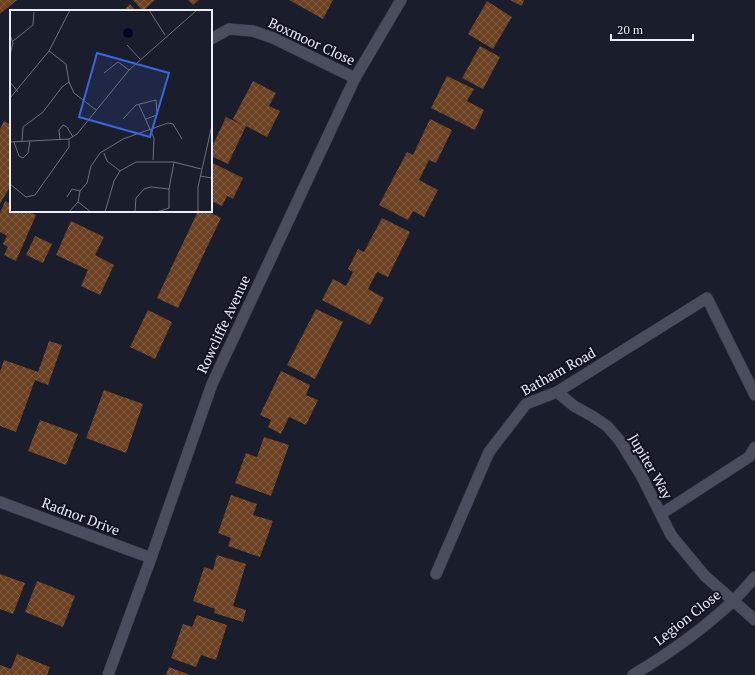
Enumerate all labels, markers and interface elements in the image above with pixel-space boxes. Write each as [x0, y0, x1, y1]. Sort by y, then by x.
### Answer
inset map [10, 10, 212, 212]
street label: Boxmoor Close [265, 13, 359, 69]
scale bar [611, 16, 693, 42]
text: 20 m [617, 22, 644, 37]
street label: Rowcliffe Avenue [192, 272, 254, 376]
street label: Batham Road [517, 342, 599, 399]
street label: Jupiter Way [625, 430, 678, 503]
street label: Radnor Drive [39, 492, 123, 540]
street label: Legion Close [650, 585, 724, 649]

